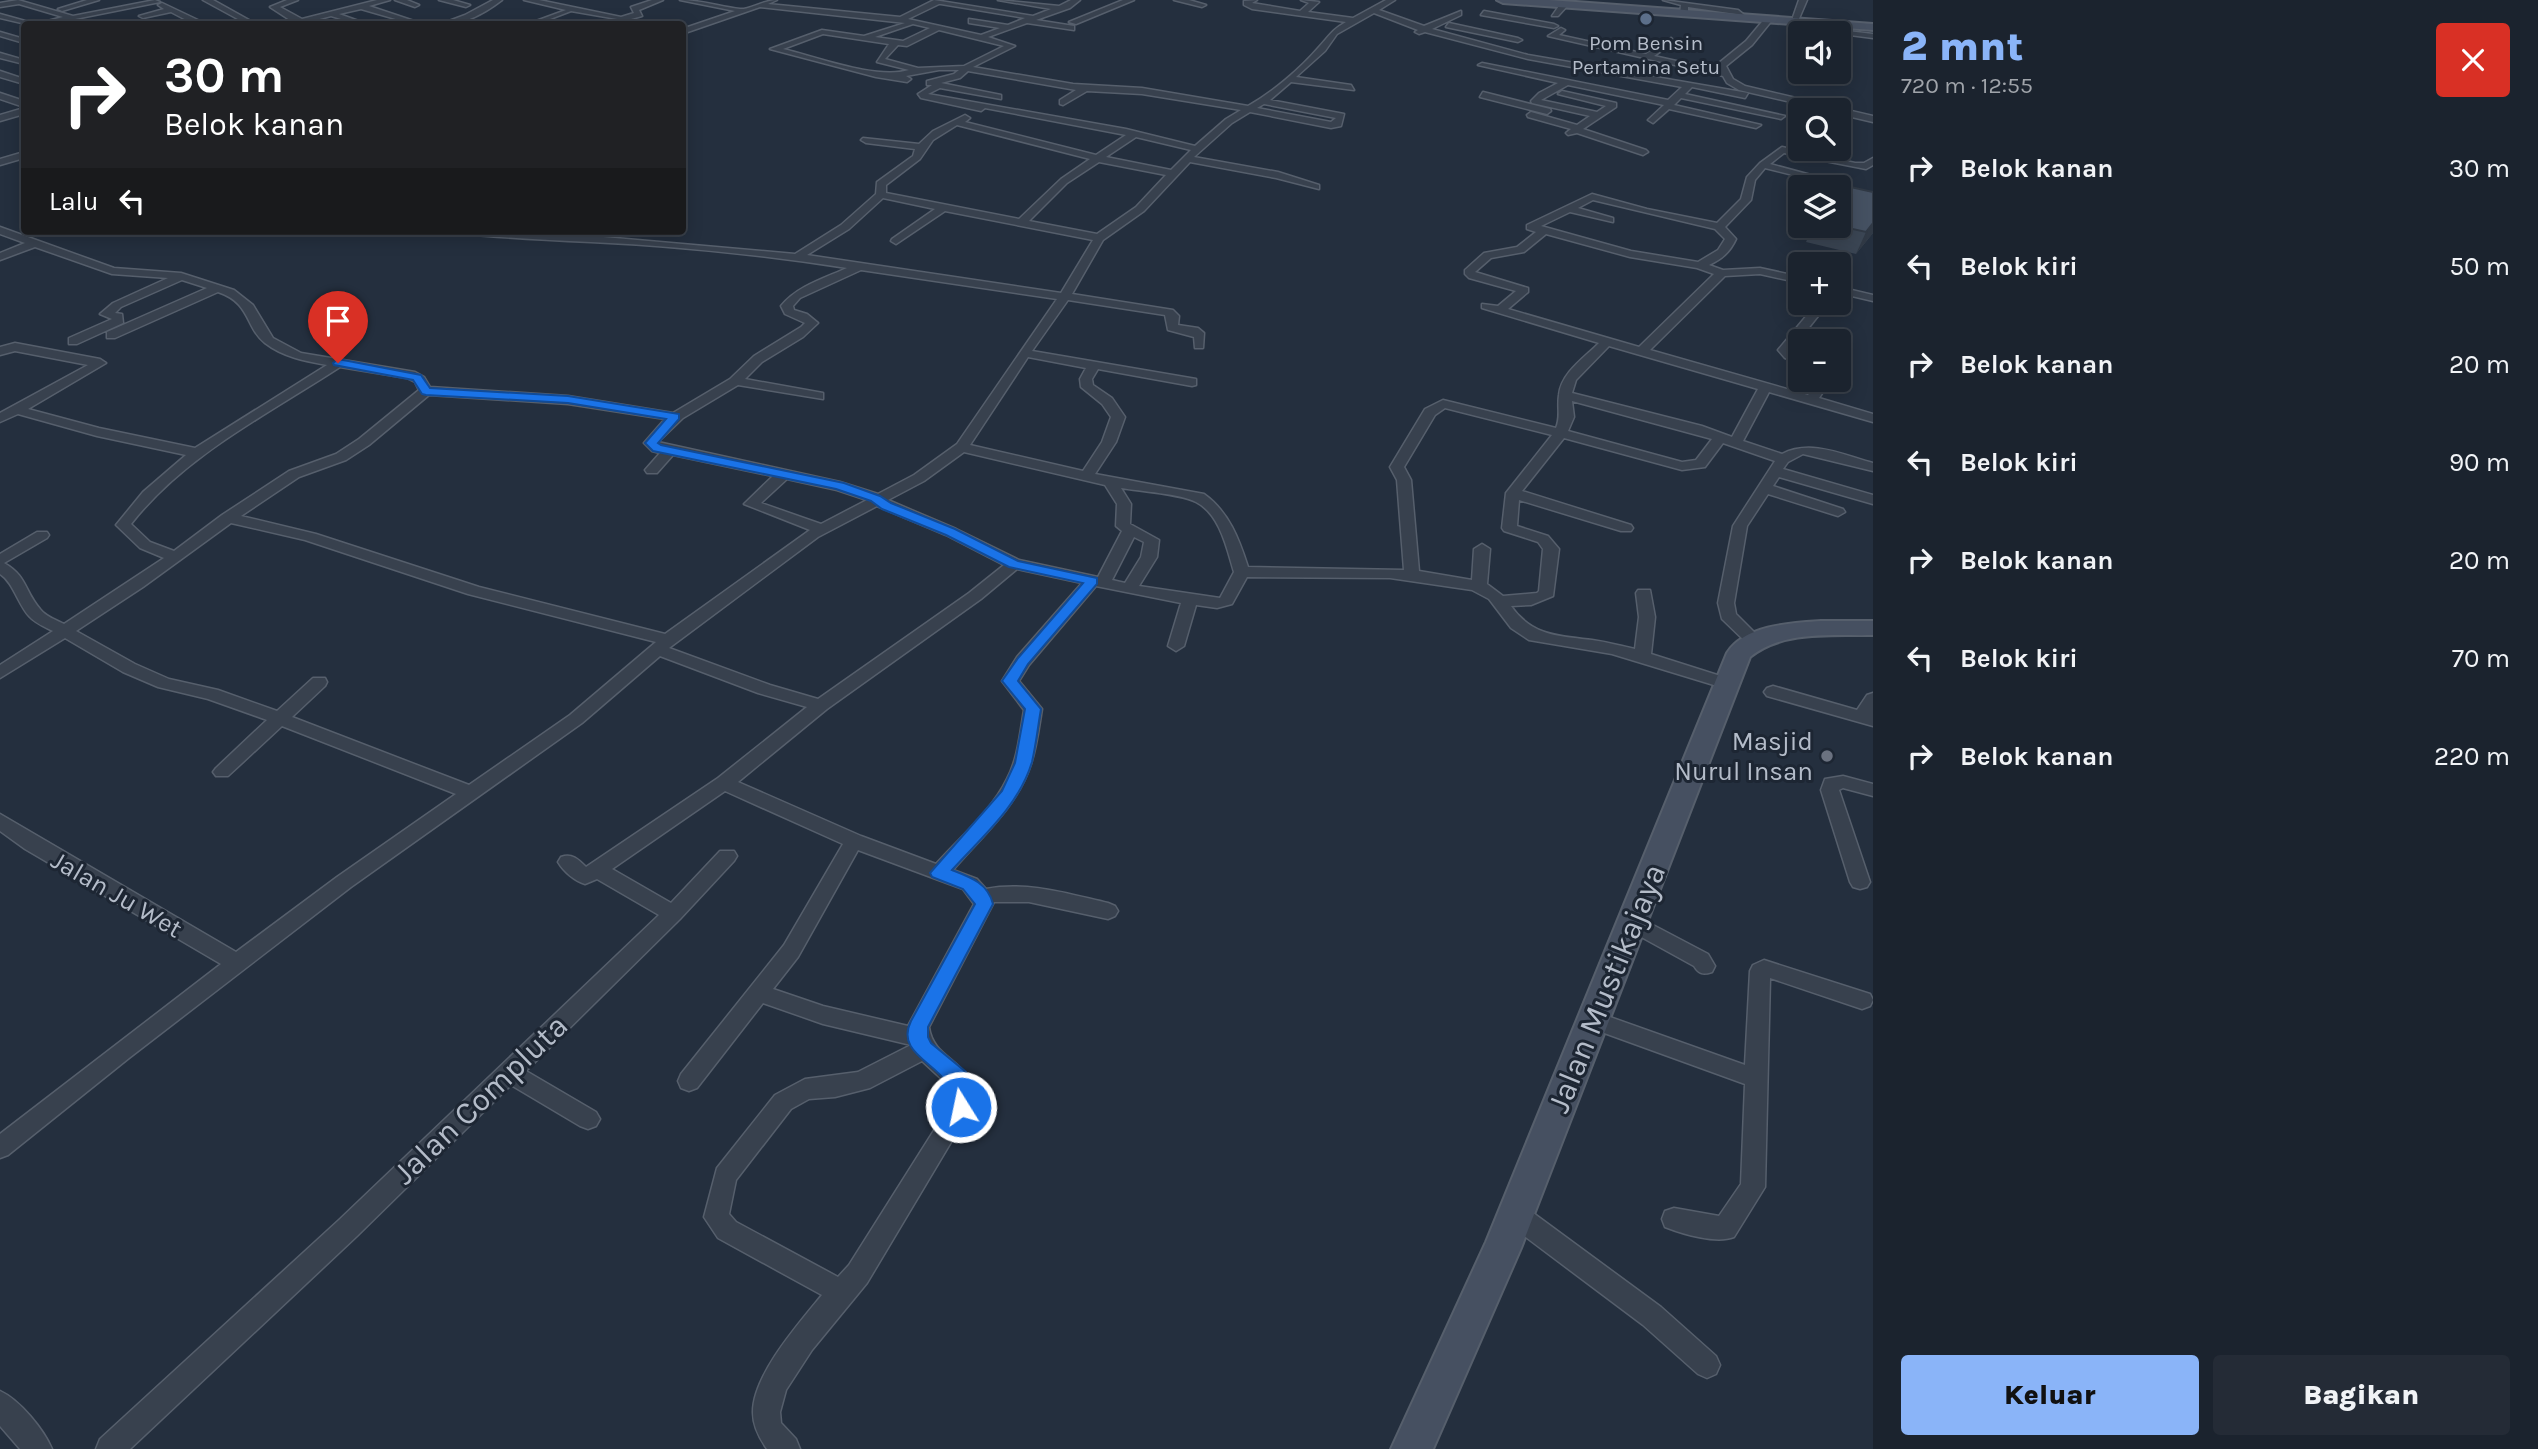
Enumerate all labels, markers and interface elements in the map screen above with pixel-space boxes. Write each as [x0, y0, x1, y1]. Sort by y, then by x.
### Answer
marker: Pom Bensin Pertamina Setu [1638, 11, 1654, 27]
map controls [1788, 21, 1851, 392]
button: sound [1788, 21, 1851, 84]
text: 2 mnt [1901, 21, 2024, 71]
button: close [2436, 23, 2510, 97]
place label: Pom Bensin Pertamina Setu [1572, 31, 1720, 79]
text: 30 m [164, 47, 284, 104]
icon: right [49, 49, 140, 140]
text: 720 m · 12:55 [1901, 72, 2033, 99]
button: search [1788, 98, 1851, 161]
text: Belok kanan [164, 106, 344, 143]
icon: right [1901, 149, 1939, 187]
text: Belok kanan [1960, 153, 2113, 184]
text: 30 m [2449, 153, 2510, 184]
button: layers [1788, 175, 1851, 238]
icon: left [113, 182, 151, 220]
text: Lalu [49, 186, 99, 217]
icon: left [1901, 247, 1939, 285]
text: Belok kiri [1960, 251, 2078, 282]
text: 50 m [2449, 251, 2510, 282]
button: + [1788, 252, 1851, 315]
pin [308, 291, 368, 363]
icon: arrive [319, 302, 357, 340]
button: − [1788, 329, 1851, 392]
icon: right [1901, 345, 1939, 383]
text: Belok kanan [1960, 349, 2113, 380]
text: 20 m [2449, 349, 2510, 380]
icon: left [1901, 443, 1939, 481]
text: Belok kiri [1960, 447, 2078, 478]
text: 90 m [2449, 447, 2510, 478]
icon: right [1901, 541, 1939, 579]
text: Belok kanan [1960, 545, 2113, 576]
text: 20 m [2449, 545, 2510, 576]
icon: left [1901, 639, 1939, 677]
text: Belok kiri [1960, 643, 2078, 674]
text: 70 m [2452, 643, 2510, 674]
place label: Masjid Nurul Insan [1674, 726, 1813, 787]
icon: right [1901, 737, 1939, 775]
text: Belok kanan [1960, 741, 2113, 772]
text: 220 m [2434, 741, 2510, 772]
marker: Masjid Nurul Insan [1819, 748, 1835, 764]
street label: Jalan Ju Wet [46, 844, 188, 945]
street label: Jalan Mustikajaya [1540, 859, 1673, 1118]
street label: Jalan Compluta [386, 1007, 575, 1192]
position arrow [924, 1070, 998, 1144]
button: Keluar [1901, 1355, 2199, 1435]
button: Bagikan [2213, 1355, 2510, 1435]

